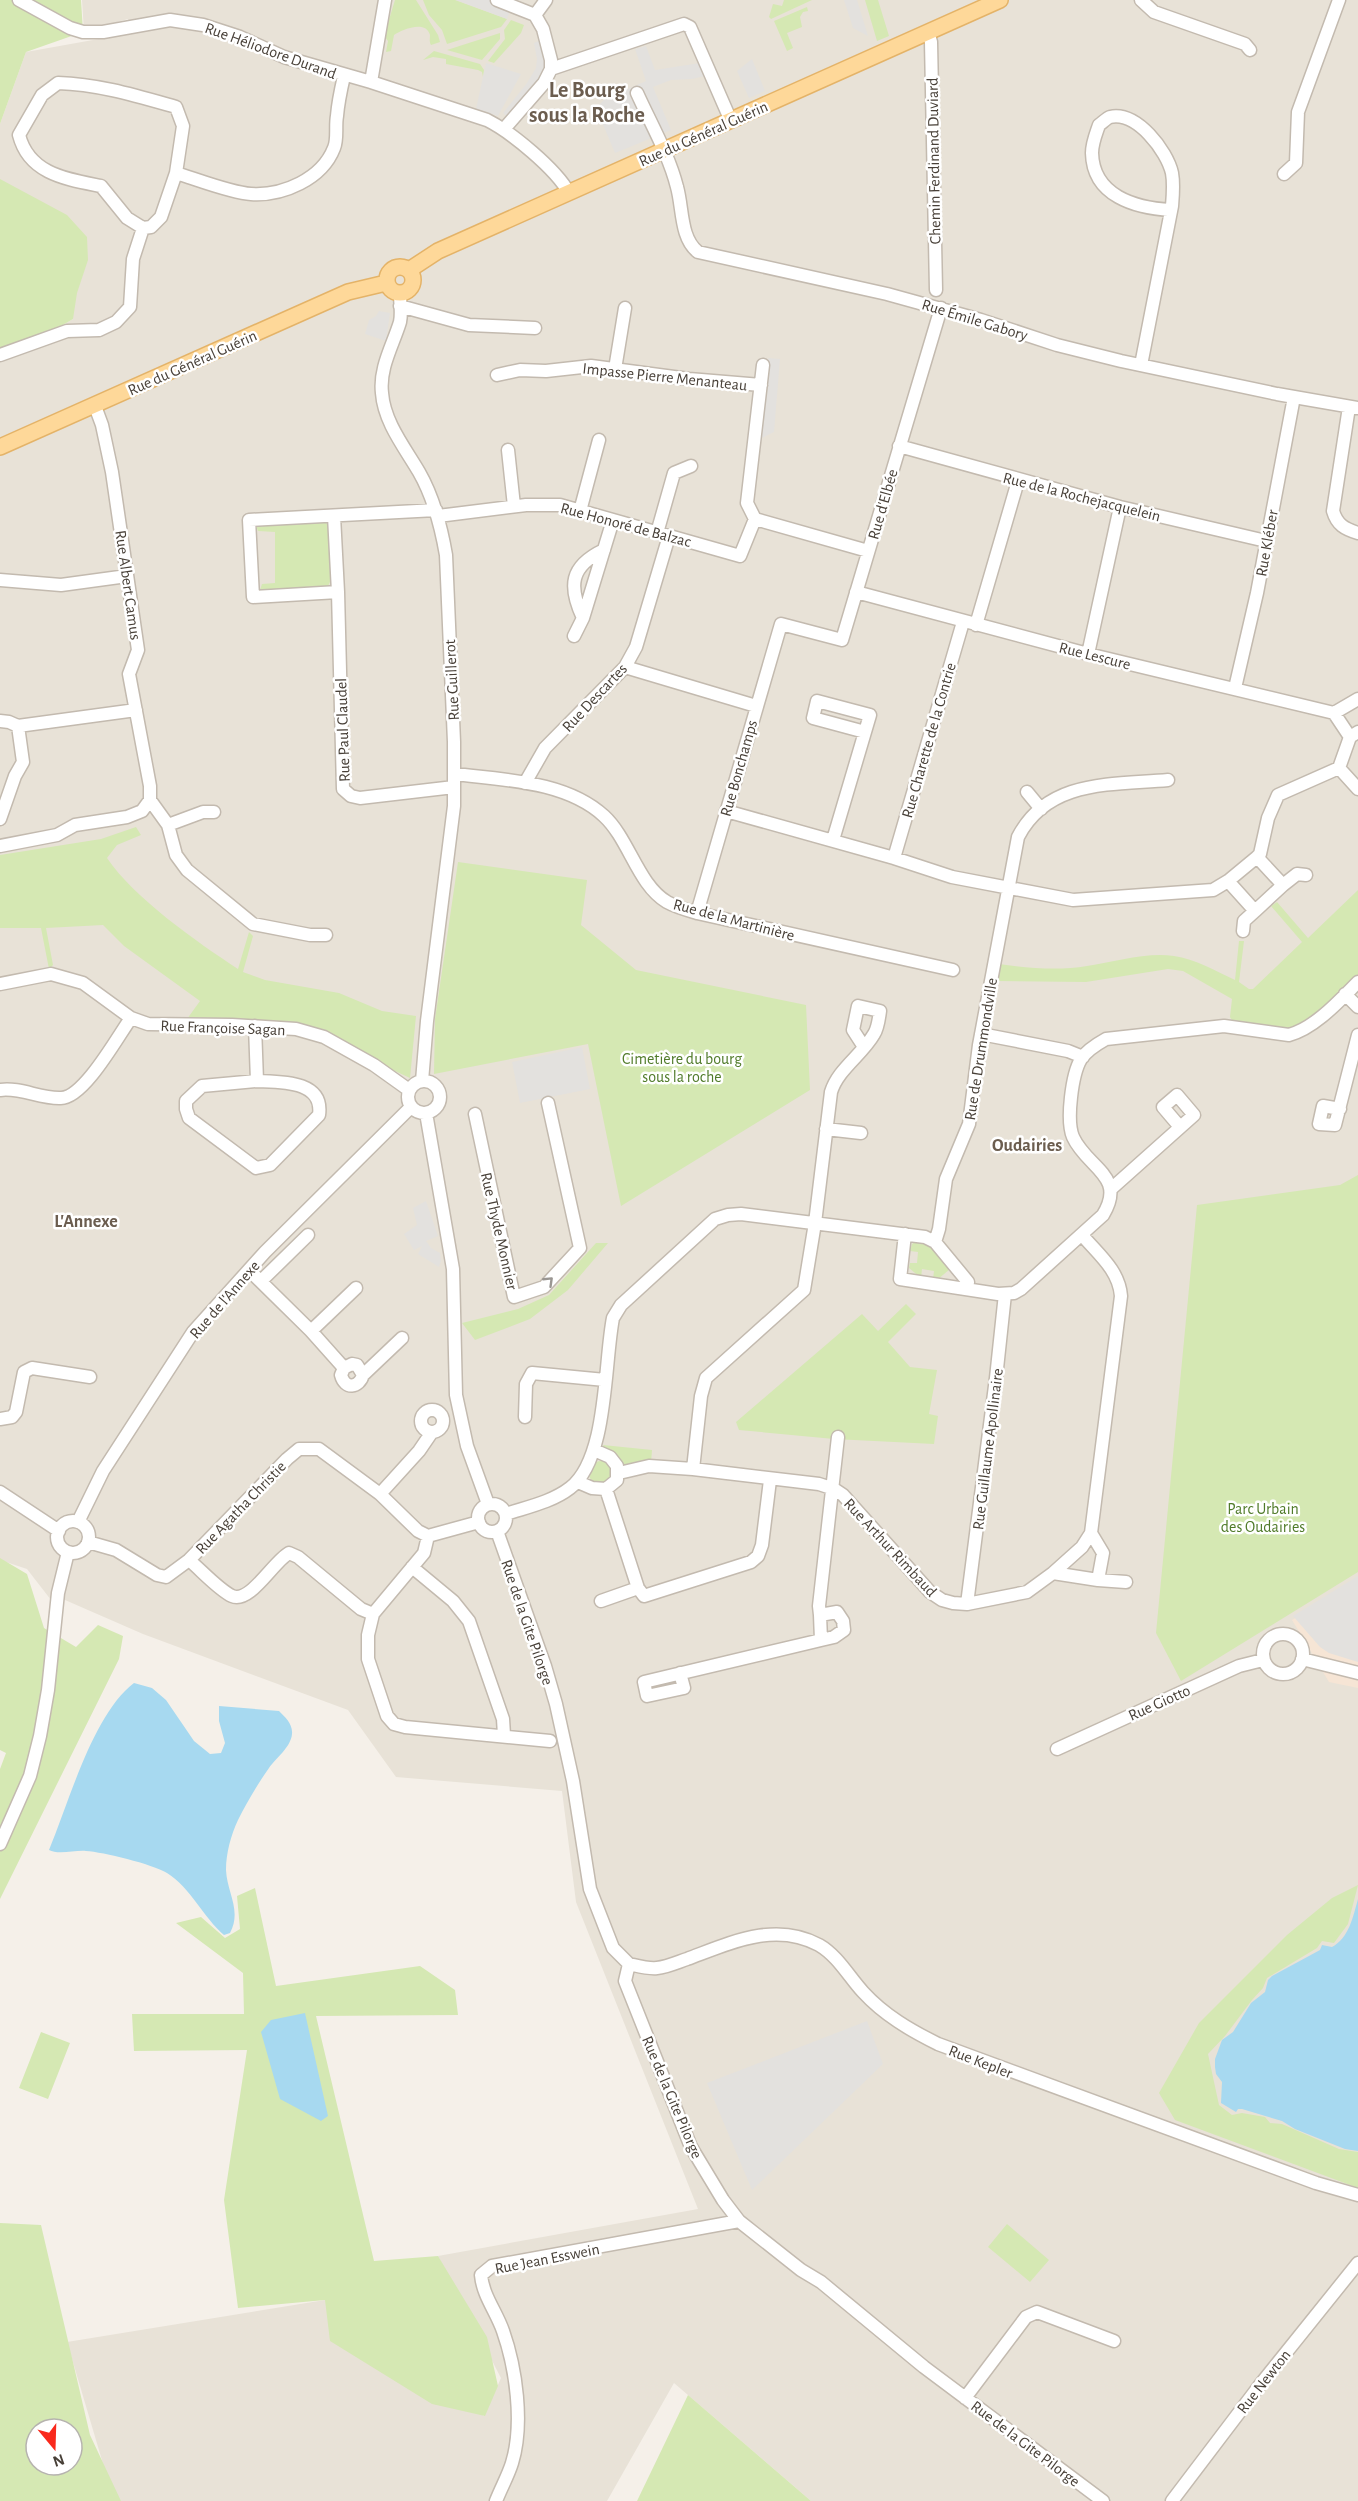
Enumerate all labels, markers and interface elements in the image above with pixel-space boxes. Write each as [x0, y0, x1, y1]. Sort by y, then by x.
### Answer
street label: Rue Héliodore Durand [203, 20, 339, 82]
street label: Chemin Ferdinand Duviard [925, 77, 943, 245]
district label: Le Bourg sous la Roche [529, 79, 645, 126]
street label: Rue du Général Guérin [637, 98, 770, 170]
street label: Rue Émile Gabory [920, 294, 1030, 345]
street label: Rue du Général Guérin [126, 327, 259, 399]
street label: Impasse Pierre Menanteau [582, 360, 748, 394]
street label: Rue d'Elbée [865, 467, 901, 541]
street label: Rue de la Rochejacquelein [1001, 470, 1162, 525]
street label: Rue Honoré de Balzac [559, 500, 693, 550]
street label: Rue Kléber [1253, 508, 1281, 578]
street label: Rue Albert Camus [112, 529, 144, 641]
street label: Rue Guillerot [442, 639, 462, 721]
street label: Rue Lescure [1057, 639, 1132, 673]
street label: Rue Descartes [559, 660, 630, 735]
street label: Rue Charette de la Contrie [899, 661, 959, 820]
street label: Rue Paul Claudel [333, 678, 353, 782]
street label: Rue Bonchamps [718, 718, 760, 818]
street label: Rue de la Martinière [671, 896, 796, 944]
street label: Rue de Drummondville [962, 977, 1000, 1122]
street label: Rue Françoise Sagan [160, 1018, 286, 1038]
park label: Cimetière du bourg sous la roche [622, 1051, 742, 1085]
district label: Oudairies [992, 1137, 1062, 1155]
street label: Rue Thyde Monnier [477, 1171, 521, 1293]
district label: L'Annexe [54, 1213, 118, 1231]
street label: Rue de l'Annexe [187, 1258, 263, 1342]
one-way arrow [543, 1277, 553, 1288]
street label: Rue Guillaume Apollinaire [970, 1367, 1006, 1531]
street label: Rue Agatha Christie [193, 1458, 289, 1557]
street label: Rue Arthur Rimbaud [841, 1495, 940, 1600]
park label: Parc Urbain des Oudairies [1221, 1501, 1305, 1535]
street label: Rue de la Gite Pilorge [498, 1558, 556, 1687]
street label: Rue Giotto [1126, 1682, 1193, 1724]
street label: Rue de la Gite Pilorge [639, 2034, 705, 2161]
street label: Rue Kepler [946, 2042, 1016, 2082]
street label: Rue Jean Esswein [493, 2241, 601, 2277]
street label: Rue Newton [1234, 2347, 1294, 2417]
street label: Rue de la Gite Pilorge [968, 2398, 1083, 2490]
north arrow [24, 2417, 84, 2477]
text: N [51, 2451, 66, 2470]

